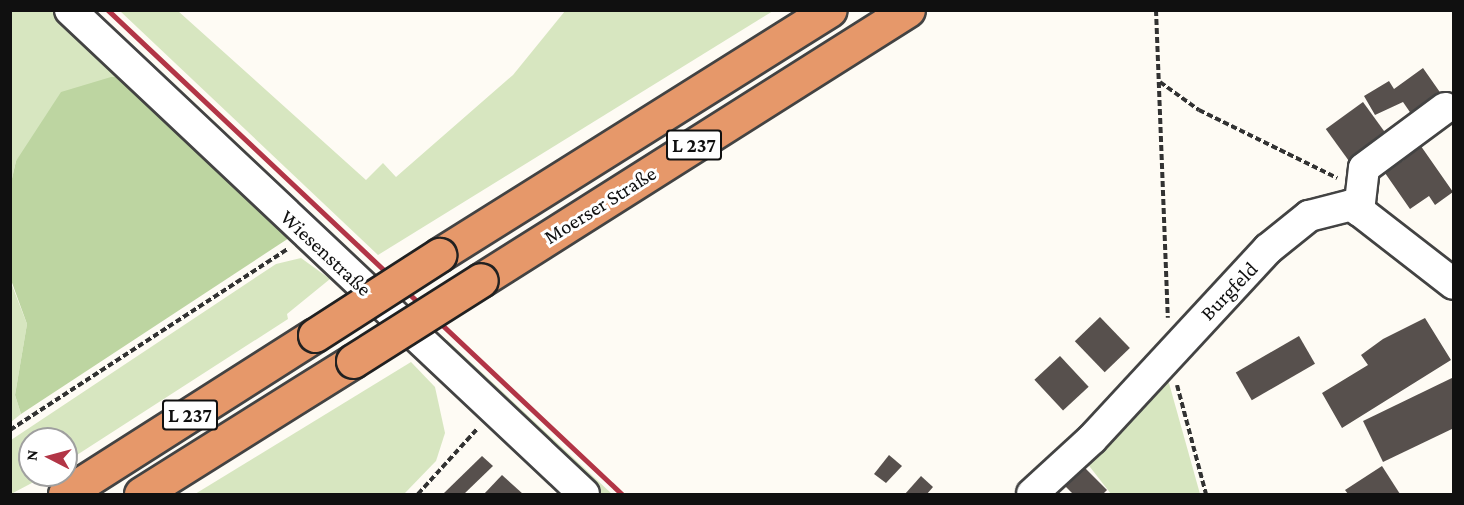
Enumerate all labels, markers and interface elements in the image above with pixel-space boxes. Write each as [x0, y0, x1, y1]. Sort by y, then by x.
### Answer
road number: L 237 [666, 128, 722, 162]
street label: Moerser Straße [539, 160, 661, 250]
street label: Wiesenstraße [275, 204, 377, 302]
street label: Burgfeld [1195, 256, 1263, 326]
road number: L 237 [162, 398, 219, 432]
north arrow [18, 427, 78, 487]
text: N [23, 449, 41, 462]

